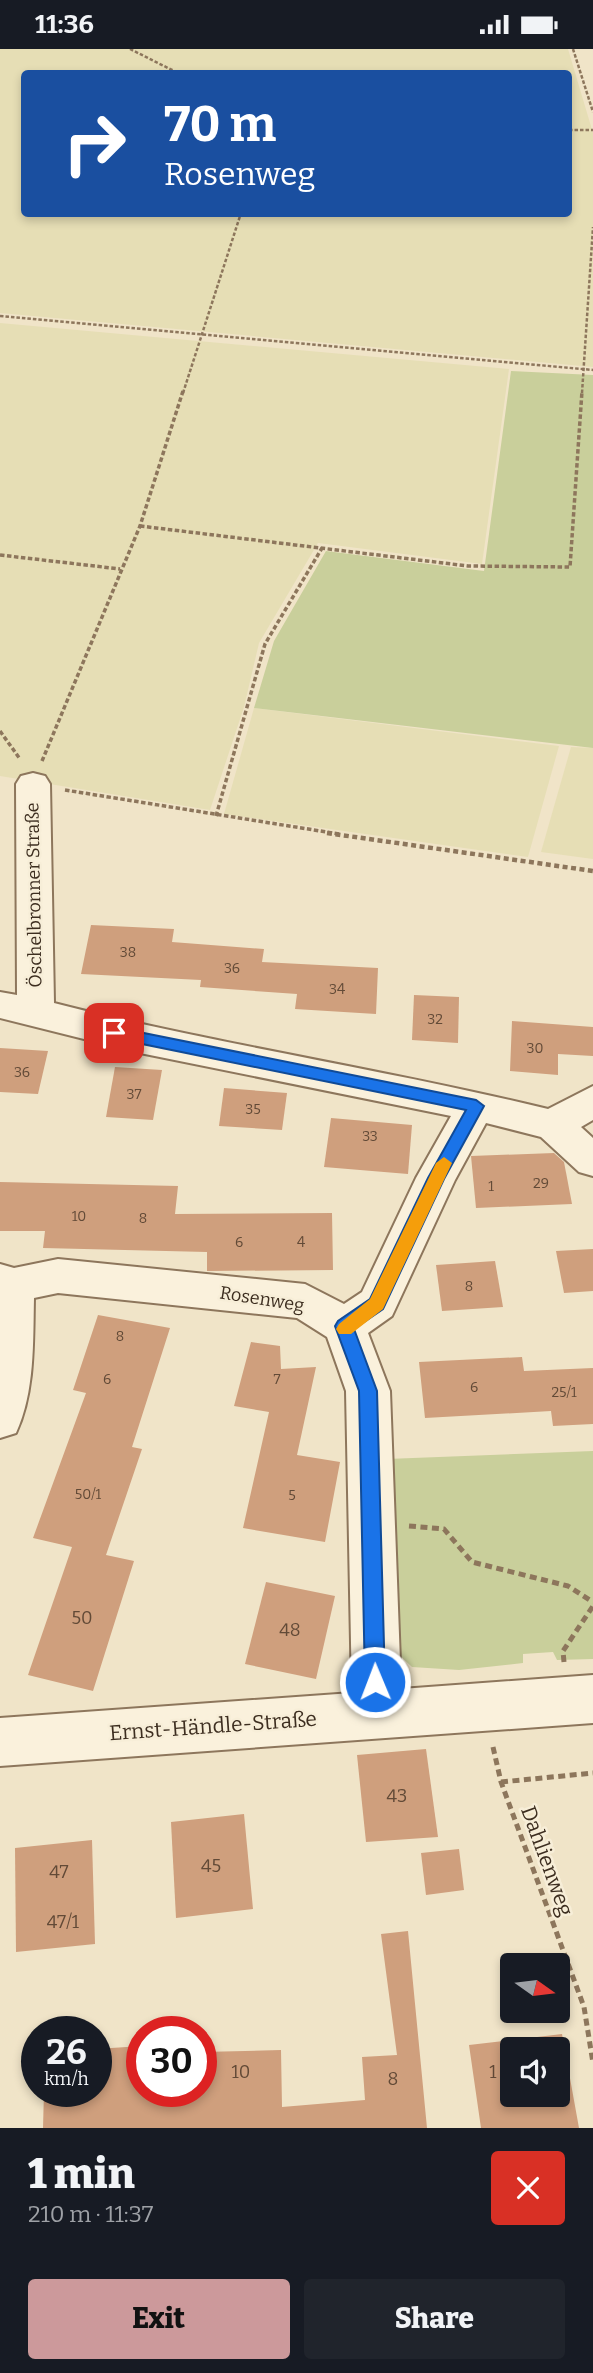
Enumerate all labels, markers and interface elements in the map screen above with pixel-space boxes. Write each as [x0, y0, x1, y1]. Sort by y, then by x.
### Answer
text: 11:36 [35, 9, 94, 40]
text: 70 m [164, 95, 276, 154]
icon: right [49, 98, 140, 189]
text: Rosenweg [164, 155, 315, 193]
street label: Öschelbronner Straße [21, 802, 47, 988]
house number: 38 [120, 944, 136, 961]
house number: 36 [224, 960, 240, 977]
house number: 34 [329, 981, 345, 998]
pin [84, 1003, 144, 1063]
house number: 32 [427, 1011, 443, 1028]
icon: arrive [95, 1014, 133, 1052]
house number: 30 [527, 1040, 543, 1057]
house number: 36 [14, 1064, 30, 1081]
house number: 37 [126, 1086, 142, 1103]
house number: 35 [245, 1101, 261, 1118]
house number: 33 [362, 1128, 378, 1145]
house number: 29 [533, 1175, 549, 1192]
house number: 1 [488, 1178, 494, 1195]
house number: 10 [72, 1208, 86, 1225]
house number: 8 [139, 1210, 147, 1227]
house number: 6 [235, 1234, 243, 1251]
house number: 4 [297, 1234, 305, 1251]
house number: 8 [465, 1278, 473, 1295]
street label: Rosenweg [218, 1281, 306, 1317]
house number: 8 [116, 1328, 124, 1345]
house number: 6 [103, 1371, 111, 1388]
house number: 7 [273, 1371, 281, 1388]
house number: 6 [470, 1379, 478, 1396]
house number: 25/1 [551, 1384, 577, 1401]
house number: 50/1 [75, 1486, 102, 1503]
house number: 5 [288, 1487, 296, 1504]
house number: 50 [71, 1607, 93, 1629]
house number: 48 [279, 1619, 301, 1641]
position arrow [338, 1645, 412, 1719]
street label: Ernst-Händle-Straße [108, 1706, 318, 1746]
house number: 43 [387, 1785, 407, 1807]
street label: Dahlienweg [515, 1802, 579, 1920]
house number: 45 [201, 1855, 221, 1877]
house number: 47 [49, 1861, 69, 1883]
house number: 47/1 [47, 1911, 80, 1933]
north arrow [500, 1953, 570, 2023]
map controls [500, 1953, 570, 2107]
speed limit sign: 30 [126, 2016, 217, 2107]
text: 26 [46, 2031, 87, 2073]
button: sound [500, 2037, 570, 2107]
house number: 10 [232, 2061, 250, 2083]
house number: 1 [489, 2061, 497, 2083]
text: km/h [44, 2068, 89, 2090]
house number: 8 [388, 2068, 398, 2090]
text: 1 min [28, 2149, 135, 2199]
button: close [491, 2151, 565, 2225]
text: 210 m · 11:37 [28, 2200, 153, 2228]
button: Exit [28, 2279, 290, 2359]
button: Share [304, 2279, 565, 2359]

